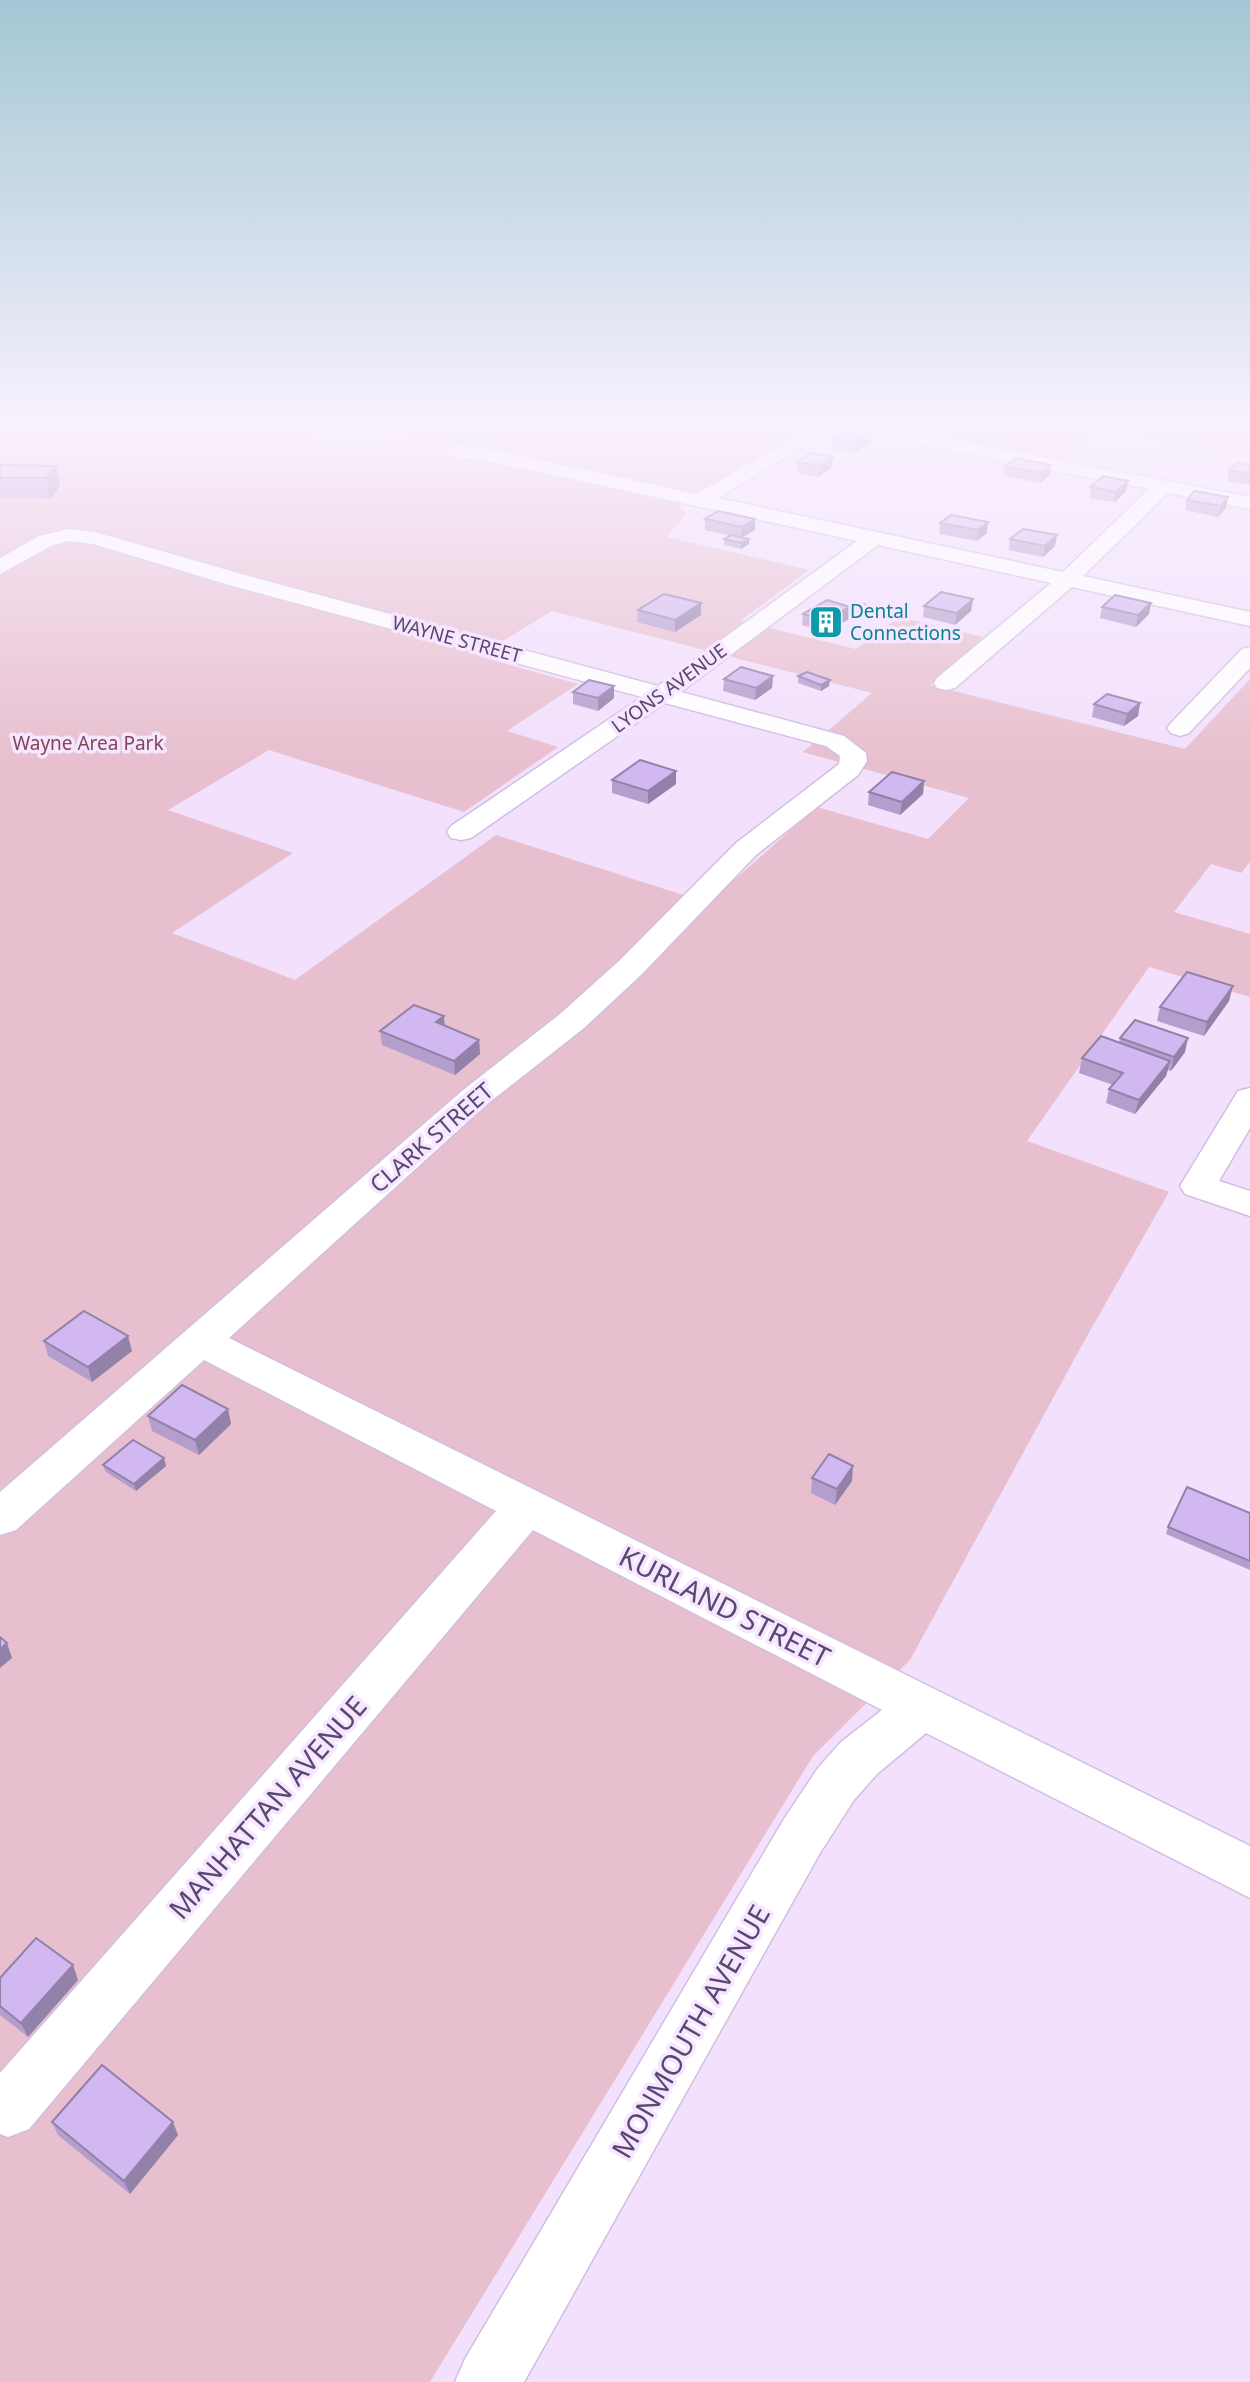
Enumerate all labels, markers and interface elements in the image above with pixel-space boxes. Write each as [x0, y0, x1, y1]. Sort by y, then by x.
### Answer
place label: Dental Connections [850, 598, 961, 646]
building icon: Dental Connections [807, 603, 845, 641]
street label: WAYNE STREET [389, 609, 525, 669]
street label: LYONS AVENUE [606, 637, 732, 739]
park label: Wayne Area Park [12, 730, 164, 756]
street label: CLARK STREET [362, 1074, 500, 1200]
street label: KURLAND STREET [613, 1536, 837, 1676]
street label: MANHATTAN AVENUE [160, 1687, 374, 1927]
street label: MONMOUTH AVENUE [602, 1898, 778, 2164]

